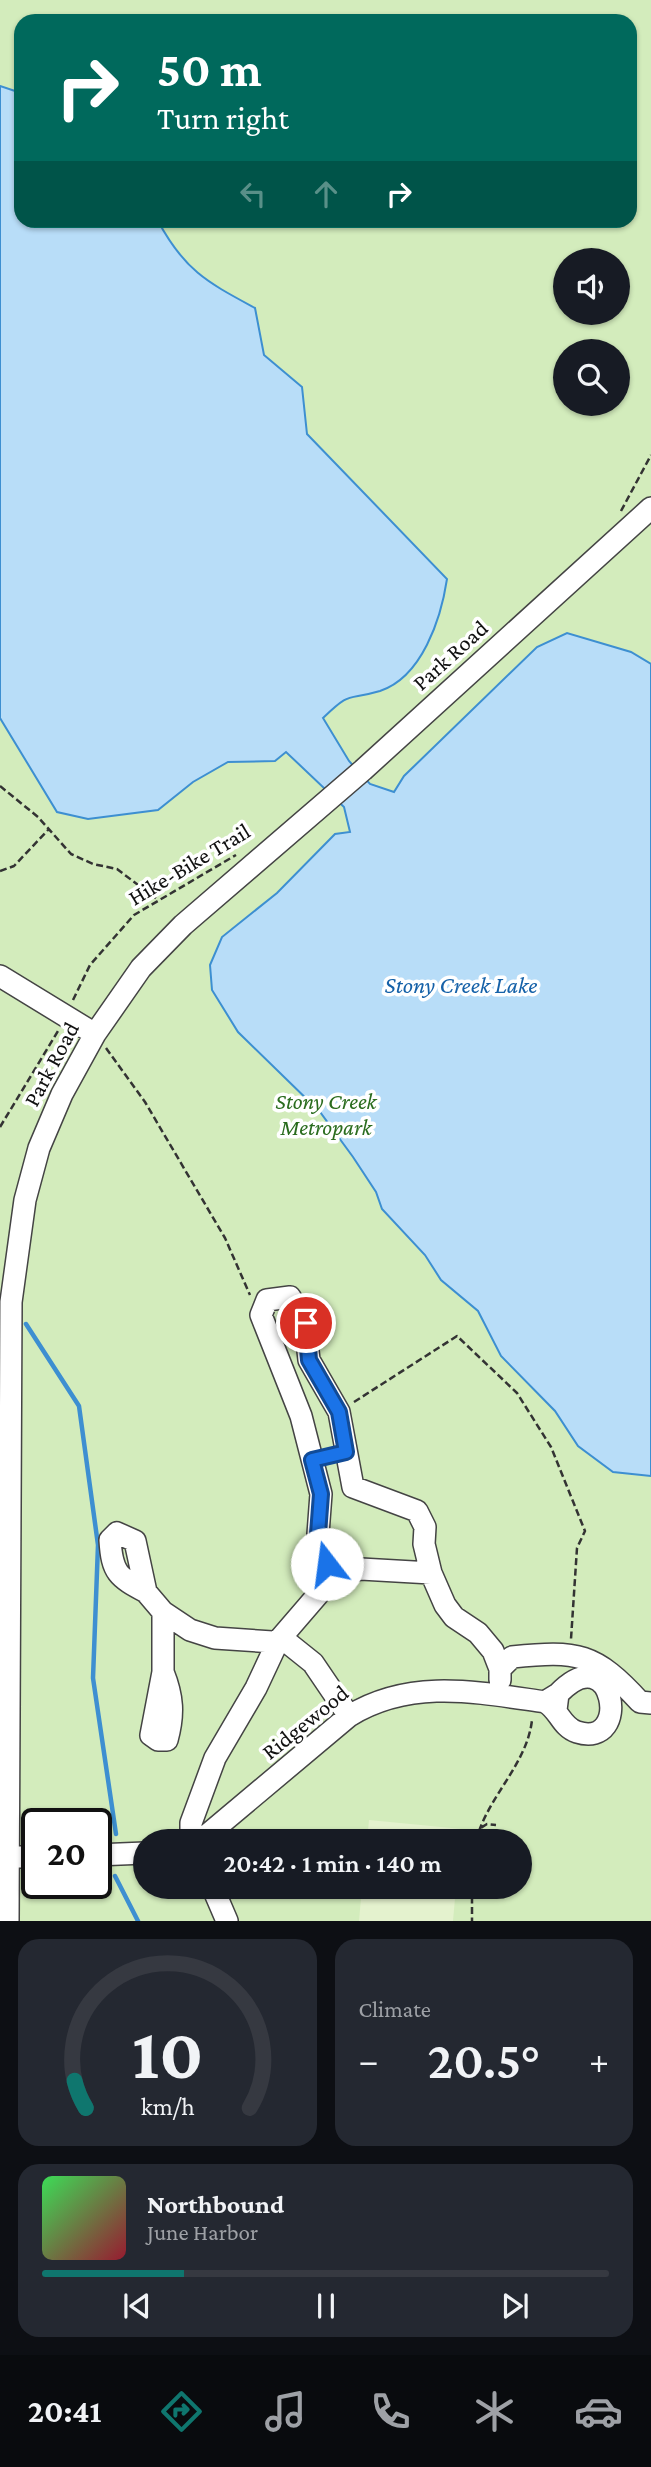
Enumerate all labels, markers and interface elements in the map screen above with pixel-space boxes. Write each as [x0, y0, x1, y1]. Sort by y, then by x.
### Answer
icon: right [42, 42, 133, 133]
text: 50 m [157, 42, 262, 97]
text: Turn right [157, 100, 289, 136]
icon: left [234, 175, 272, 213]
icon: ahead [307, 175, 345, 213]
icon: right [380, 175, 418, 213]
map controls [553, 248, 630, 416]
button: sound [553, 248, 630, 325]
button: search [553, 339, 630, 416]
street label: Park Road [407, 615, 493, 695]
street label: Hike-Bike Trail [123, 817, 255, 911]
water label: Stony Creek Lake [385, 971, 537, 998]
street label: Park Road [18, 1017, 84, 1111]
park label: Stony Creek Metropark [275, 1088, 378, 1140]
pin [276, 1293, 336, 1353]
icon: arrive [287, 1304, 325, 1342]
position arrow [290, 1527, 364, 1601]
street label: Ridgewood [257, 1679, 353, 1765]
speed limit sign: 20 [21, 1808, 112, 1899]
text: 20:42 · 1 min · 140 m [223, 1849, 442, 1878]
text: Climate [359, 1996, 431, 2022]
text: 10 [132, 2014, 203, 2095]
text: 20.5° [427, 2031, 540, 2089]
text: − [359, 2039, 379, 2081]
text: + [589, 2039, 609, 2081]
text: km/h [140, 2093, 194, 2120]
text: Northbound [147, 2190, 284, 2219]
text: June Harbor [147, 2219, 258, 2245]
icon: previous [118, 2287, 156, 2325]
icon: pause [307, 2287, 345, 2325]
icon: next [496, 2287, 534, 2325]
icon: directions [157, 2387, 206, 2436]
icon: music [261, 2387, 310, 2436]
icon: phone [366, 2387, 415, 2436]
icon: climate [470, 2387, 519, 2436]
icon: car [574, 2387, 623, 2436]
text: 20:41 [28, 2393, 102, 2429]

